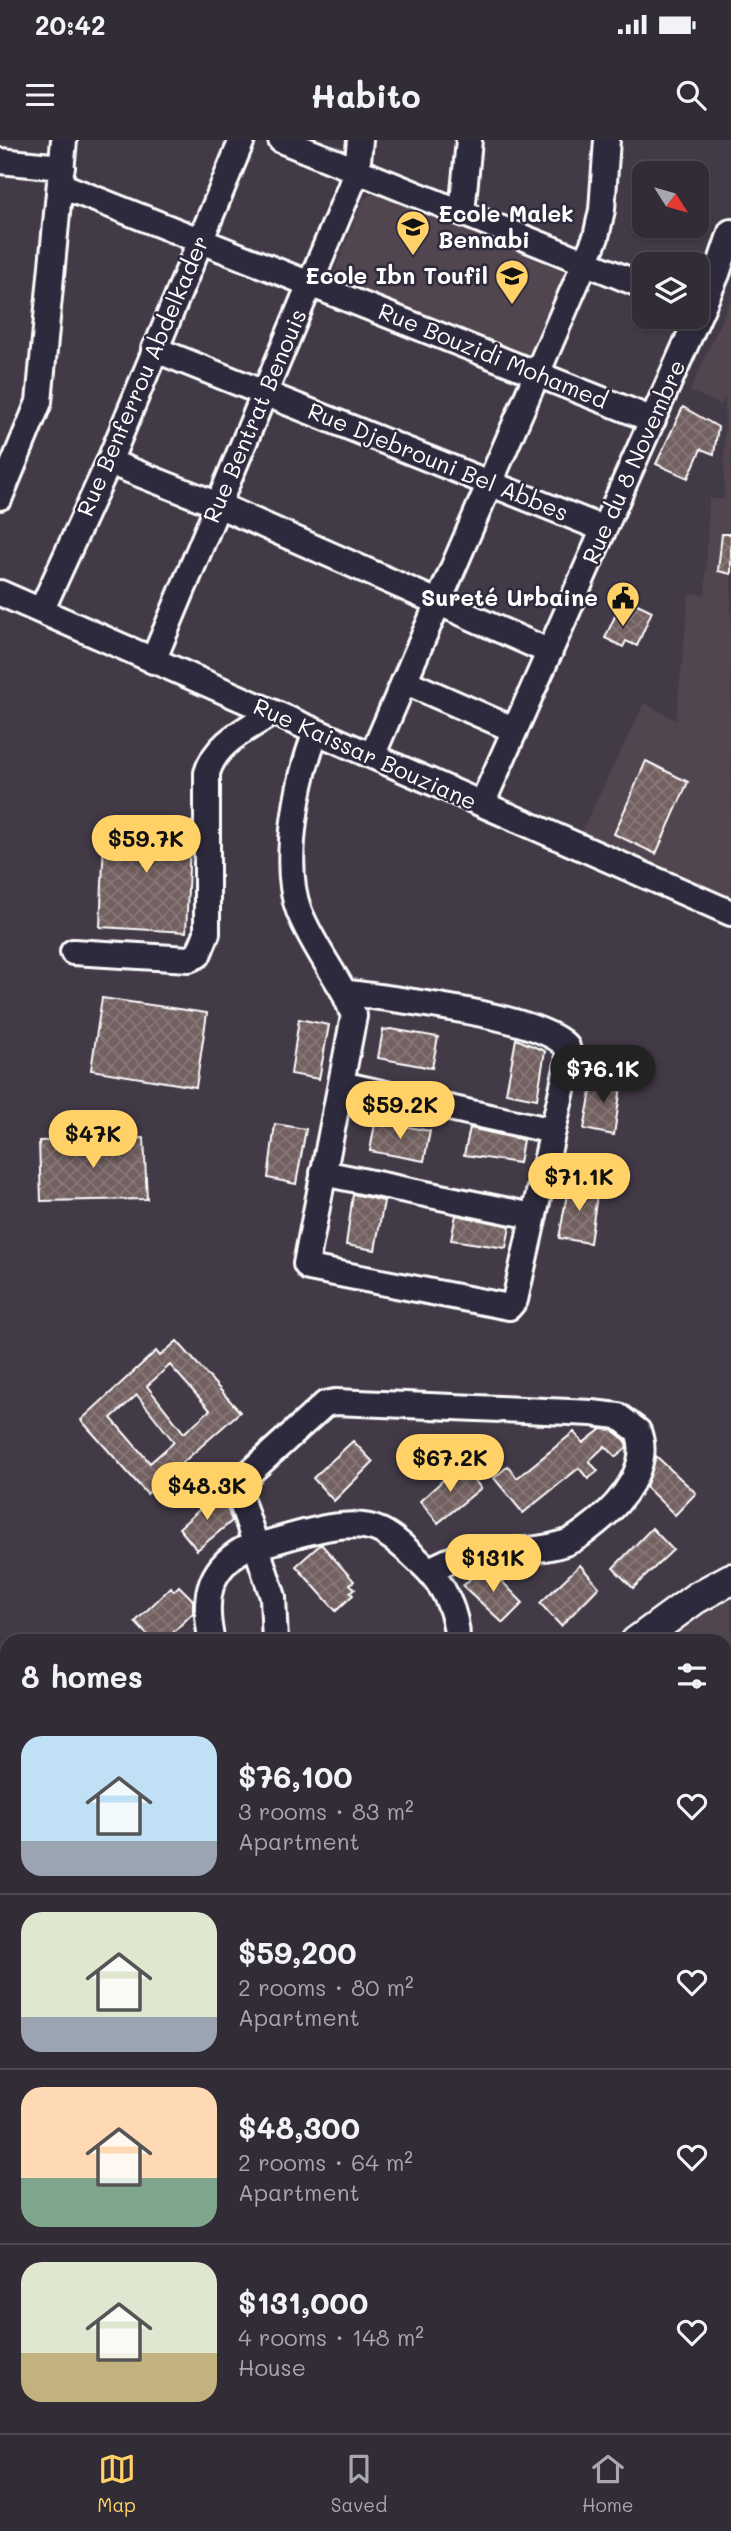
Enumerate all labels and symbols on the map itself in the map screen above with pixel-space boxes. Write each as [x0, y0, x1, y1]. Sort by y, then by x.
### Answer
north arrow [632, 161, 709, 238]
place label: Ecole Malek Bennabi [438, 198, 574, 254]
school or university icon: Ecole Malek Bennabi [394, 208, 432, 257]
street label: Rue Benferrou Abdelkader [69, 231, 215, 521]
school or university icon: Ecole Ibn Toufil [493, 257, 531, 306]
place label: Ecole Ibn Toufil [305, 260, 488, 290]
street label: Rue Bouzidi Mohamed [374, 295, 612, 415]
street label: Rue Bentrat Benouis [195, 304, 313, 527]
street label: Rue du 8 Novembre [575, 355, 692, 568]
street label: Rue Djebrouni Bel Abbes [304, 395, 573, 527]
public building icon: Sureté Urbaine [604, 579, 642, 628]
place label: Sureté Urbaine [421, 582, 598, 612]
street label: Rue Kaissar Bouziane [249, 690, 482, 816]
pin: $59.7K [89, 816, 203, 875]
pin: $76.1K [546, 1046, 660, 1105]
pin: $59.2K [343, 1082, 457, 1141]
pin: $47K [52, 1110, 134, 1170]
pin: $71.1K [522, 1154, 636, 1213]
pin: $67.2K [393, 1434, 507, 1494]
pin: $48.3K [150, 1462, 264, 1522]
pin: $131K [444, 1534, 542, 1594]

